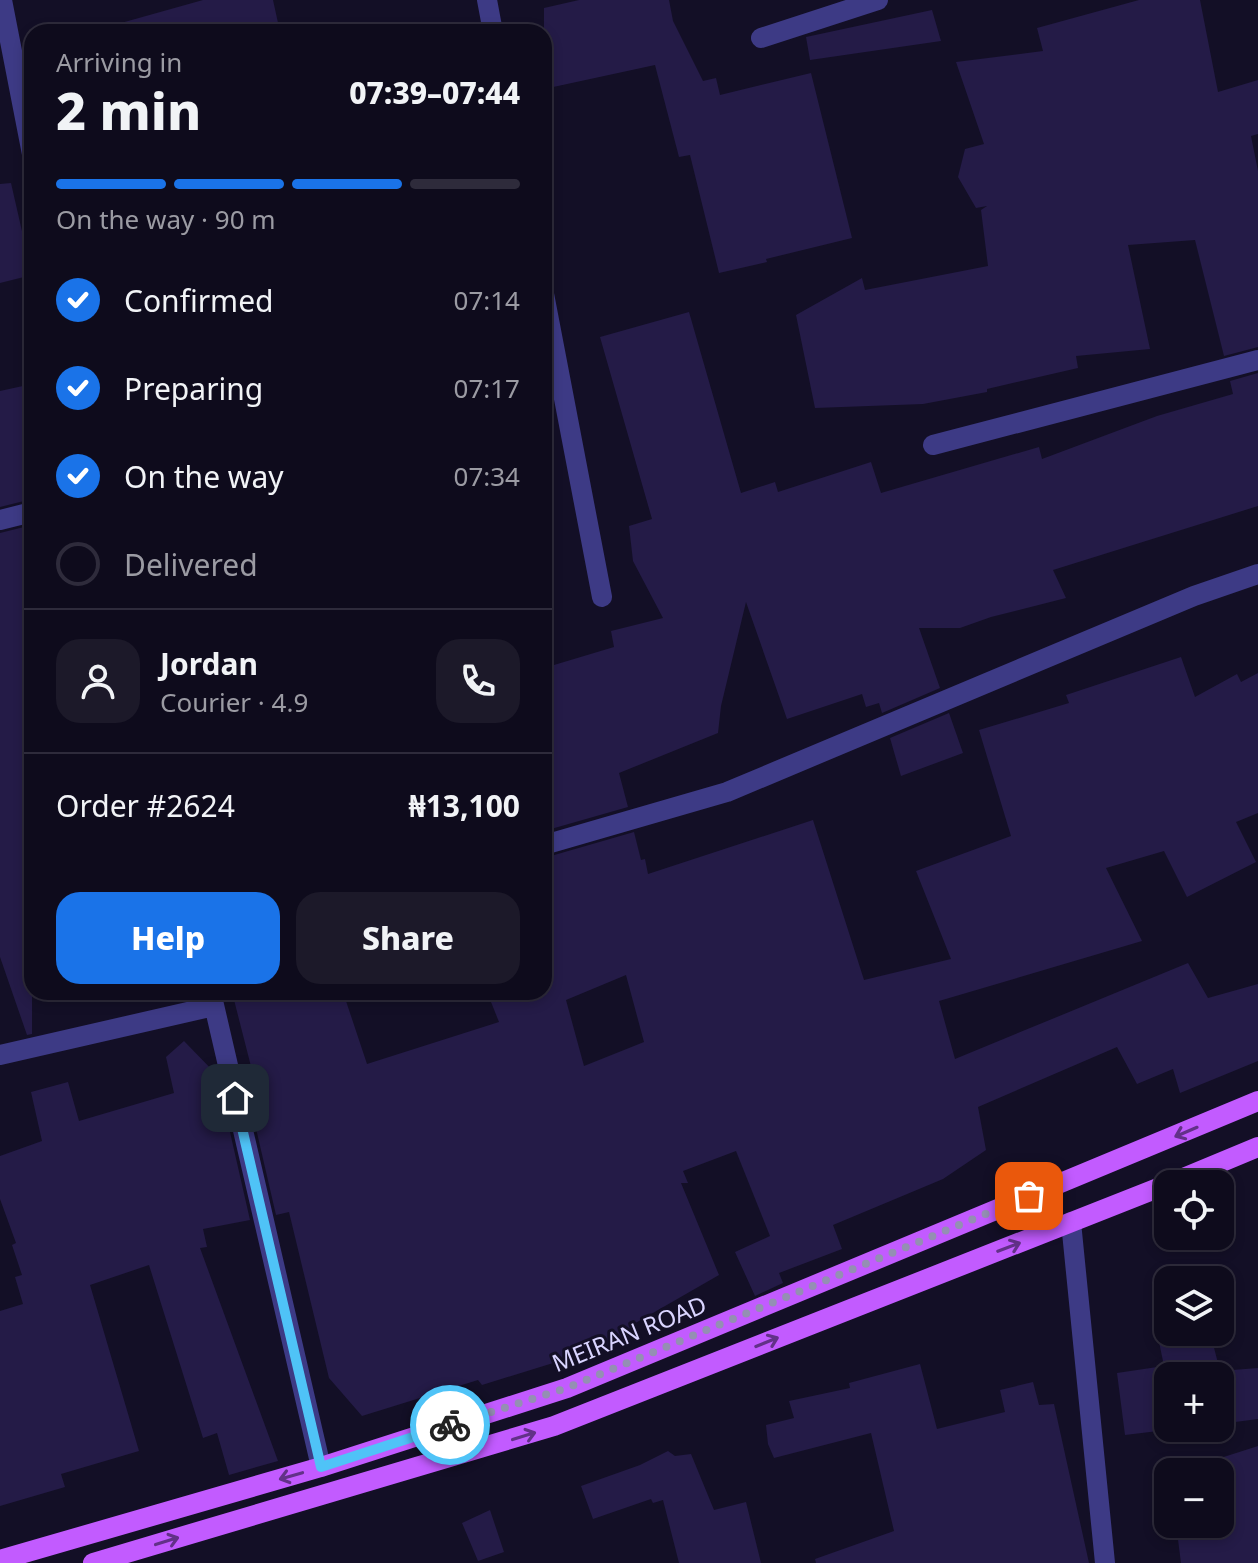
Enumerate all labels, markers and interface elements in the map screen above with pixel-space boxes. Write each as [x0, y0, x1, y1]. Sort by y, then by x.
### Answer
text: Arriving in [56, 44, 182, 80]
text: 07:39–07:44 [349, 72, 520, 113]
text: 2 min [56, 74, 201, 145]
text: On the way · 90 m [56, 201, 276, 237]
icon: check [56, 278, 100, 322]
text: Confirmed [124, 280, 274, 321]
text: 07:14 [454, 282, 520, 318]
icon: check [56, 366, 100, 410]
text: Preparing [124, 368, 263, 409]
text: 07:17 [454, 370, 520, 406]
icon: check [56, 454, 100, 498]
text: On the way [124, 456, 284, 497]
text: 07:34 [454, 458, 520, 494]
text: Delivered [124, 544, 258, 585]
button: person [56, 639, 140, 723]
button: phone [436, 639, 520, 723]
text: Jordan [160, 643, 258, 684]
text: Courier · 4.9 [160, 684, 308, 720]
text: Order #2624 [56, 785, 235, 826]
text: ₦13,100 [408, 785, 520, 826]
button: Help [56, 892, 280, 984]
button: Share [296, 892, 520, 984]
pin [201, 1064, 269, 1132]
icon: home [213, 1076, 257, 1120]
one-way arrow [1175, 1125, 1199, 1140]
pin [995, 1162, 1063, 1230]
map controls [1154, 1170, 1234, 1538]
button: locate [1154, 1170, 1234, 1250]
icon: bag [1007, 1174, 1051, 1218]
one-way arrow [996, 1239, 1021, 1253]
button: layers [1154, 1266, 1234, 1346]
street label: MEIRAN ROAD [547, 1287, 711, 1379]
one-way arrow [754, 1334, 779, 1348]
button: + [1154, 1362, 1234, 1442]
courier [410, 1385, 490, 1465]
icon: bike [428, 1403, 472, 1447]
one-way arrow [512, 1427, 537, 1442]
button: − [1154, 1458, 1234, 1538]
one-way arrow [278, 1469, 304, 1484]
one-way arrow [154, 1533, 180, 1548]

